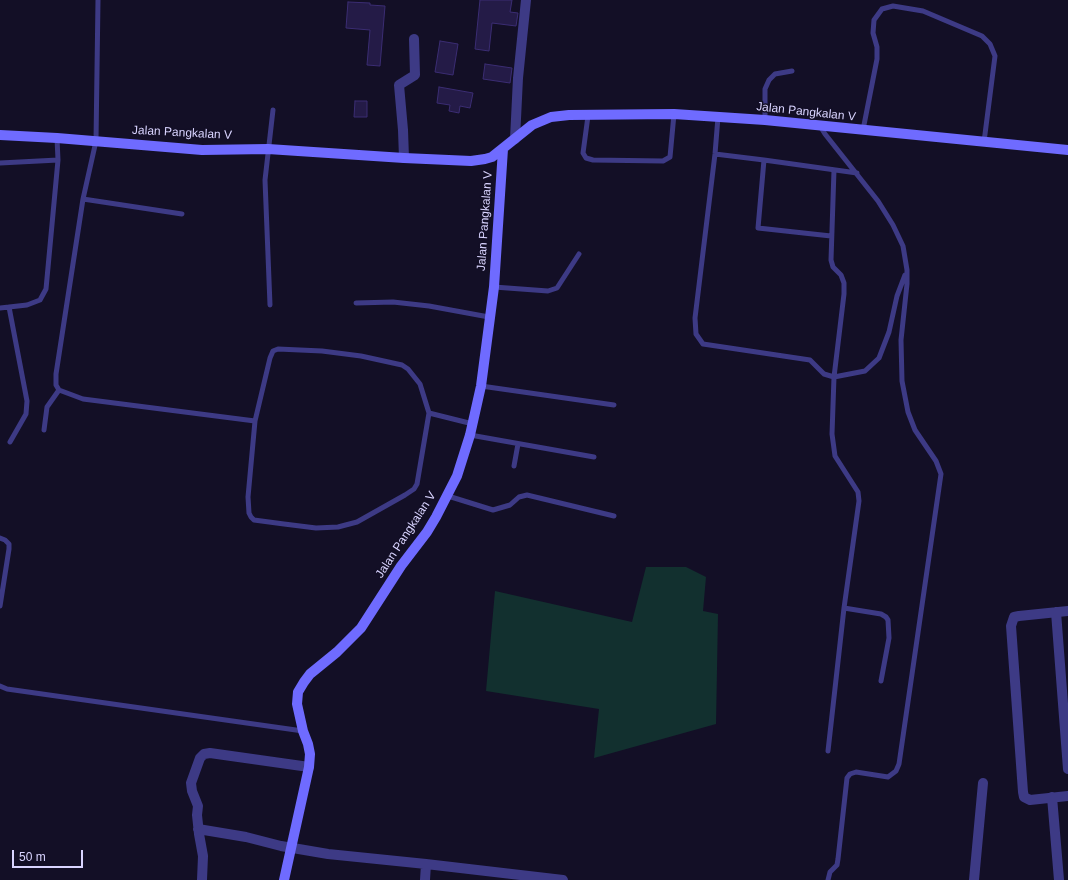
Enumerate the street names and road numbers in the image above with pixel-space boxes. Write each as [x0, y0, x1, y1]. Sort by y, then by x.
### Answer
street label: Jalan Pangkalan V [755, 100, 857, 124]
street label: Jalan Pangkalan V [132, 123, 232, 143]
street label: Jalan Pangkalan V [474, 171, 496, 271]
street label: Jalan Pangkalan V [373, 489, 439, 581]

